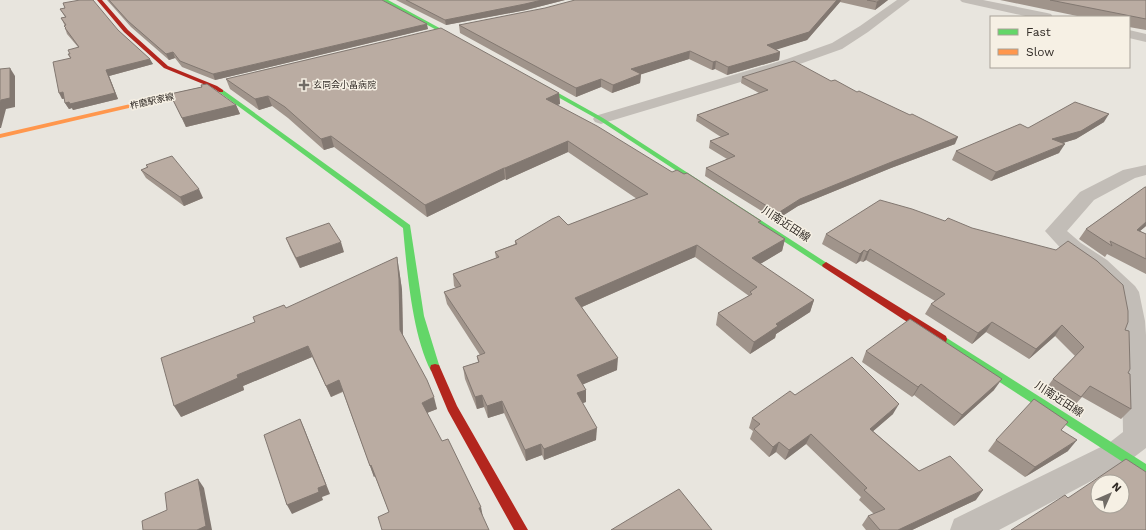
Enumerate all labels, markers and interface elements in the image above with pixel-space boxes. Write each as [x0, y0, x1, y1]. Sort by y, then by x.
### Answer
legend [990, 16, 1130, 68]
text: Fast [1026, 25, 1051, 39]
text: Slow [1026, 45, 1054, 59]
marker: 玄同会小畠病院 [298, 79, 310, 91]
place label: 玄同会小畠病院 [313, 80, 376, 90]
street label: 柞磨駅家線 [129, 91, 176, 111]
street label: 川南近田線 [759, 204, 813, 244]
street label: 川南近田線 [1032, 379, 1086, 419]
north arrow [1090, 474, 1130, 514]
text: N [1109, 480, 1124, 495]

